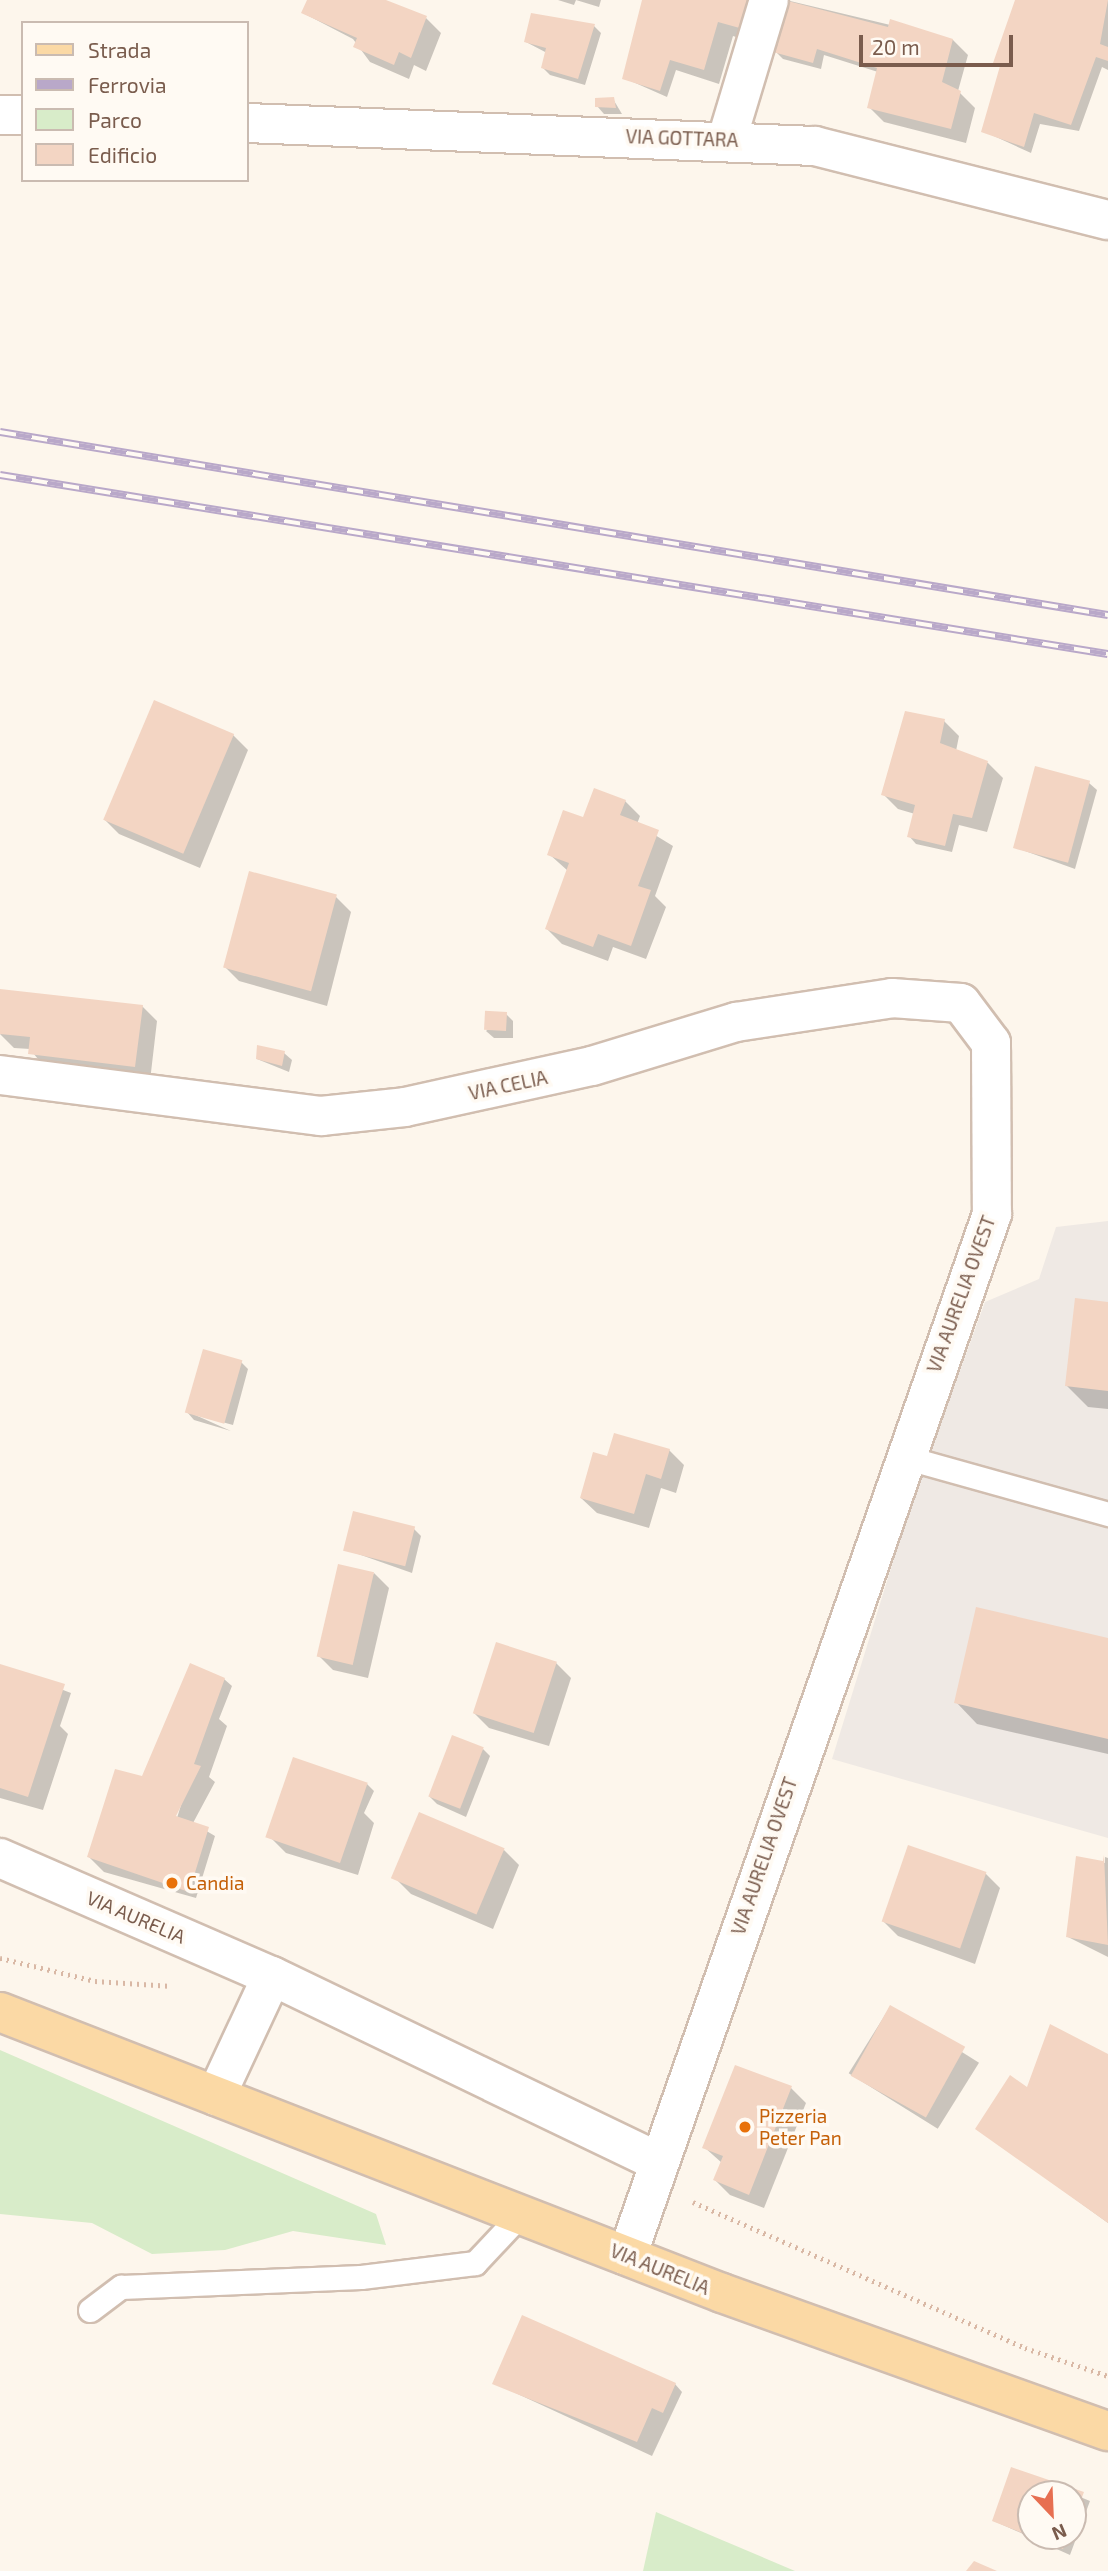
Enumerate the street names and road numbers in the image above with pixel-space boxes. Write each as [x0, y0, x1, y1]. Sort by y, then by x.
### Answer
street label: VIA GOTTARA [625, 125, 739, 151]
street label: VIA CELIA [466, 1065, 550, 1105]
street label: VIA AURELIA OVEST [922, 1212, 1000, 1376]
street label: VIA AURELIA OVEST [726, 1773, 802, 1939]
street label: VIA AURELIA [83, 1886, 189, 1948]
street label: VIA AURELIA [607, 2239, 713, 2299]

